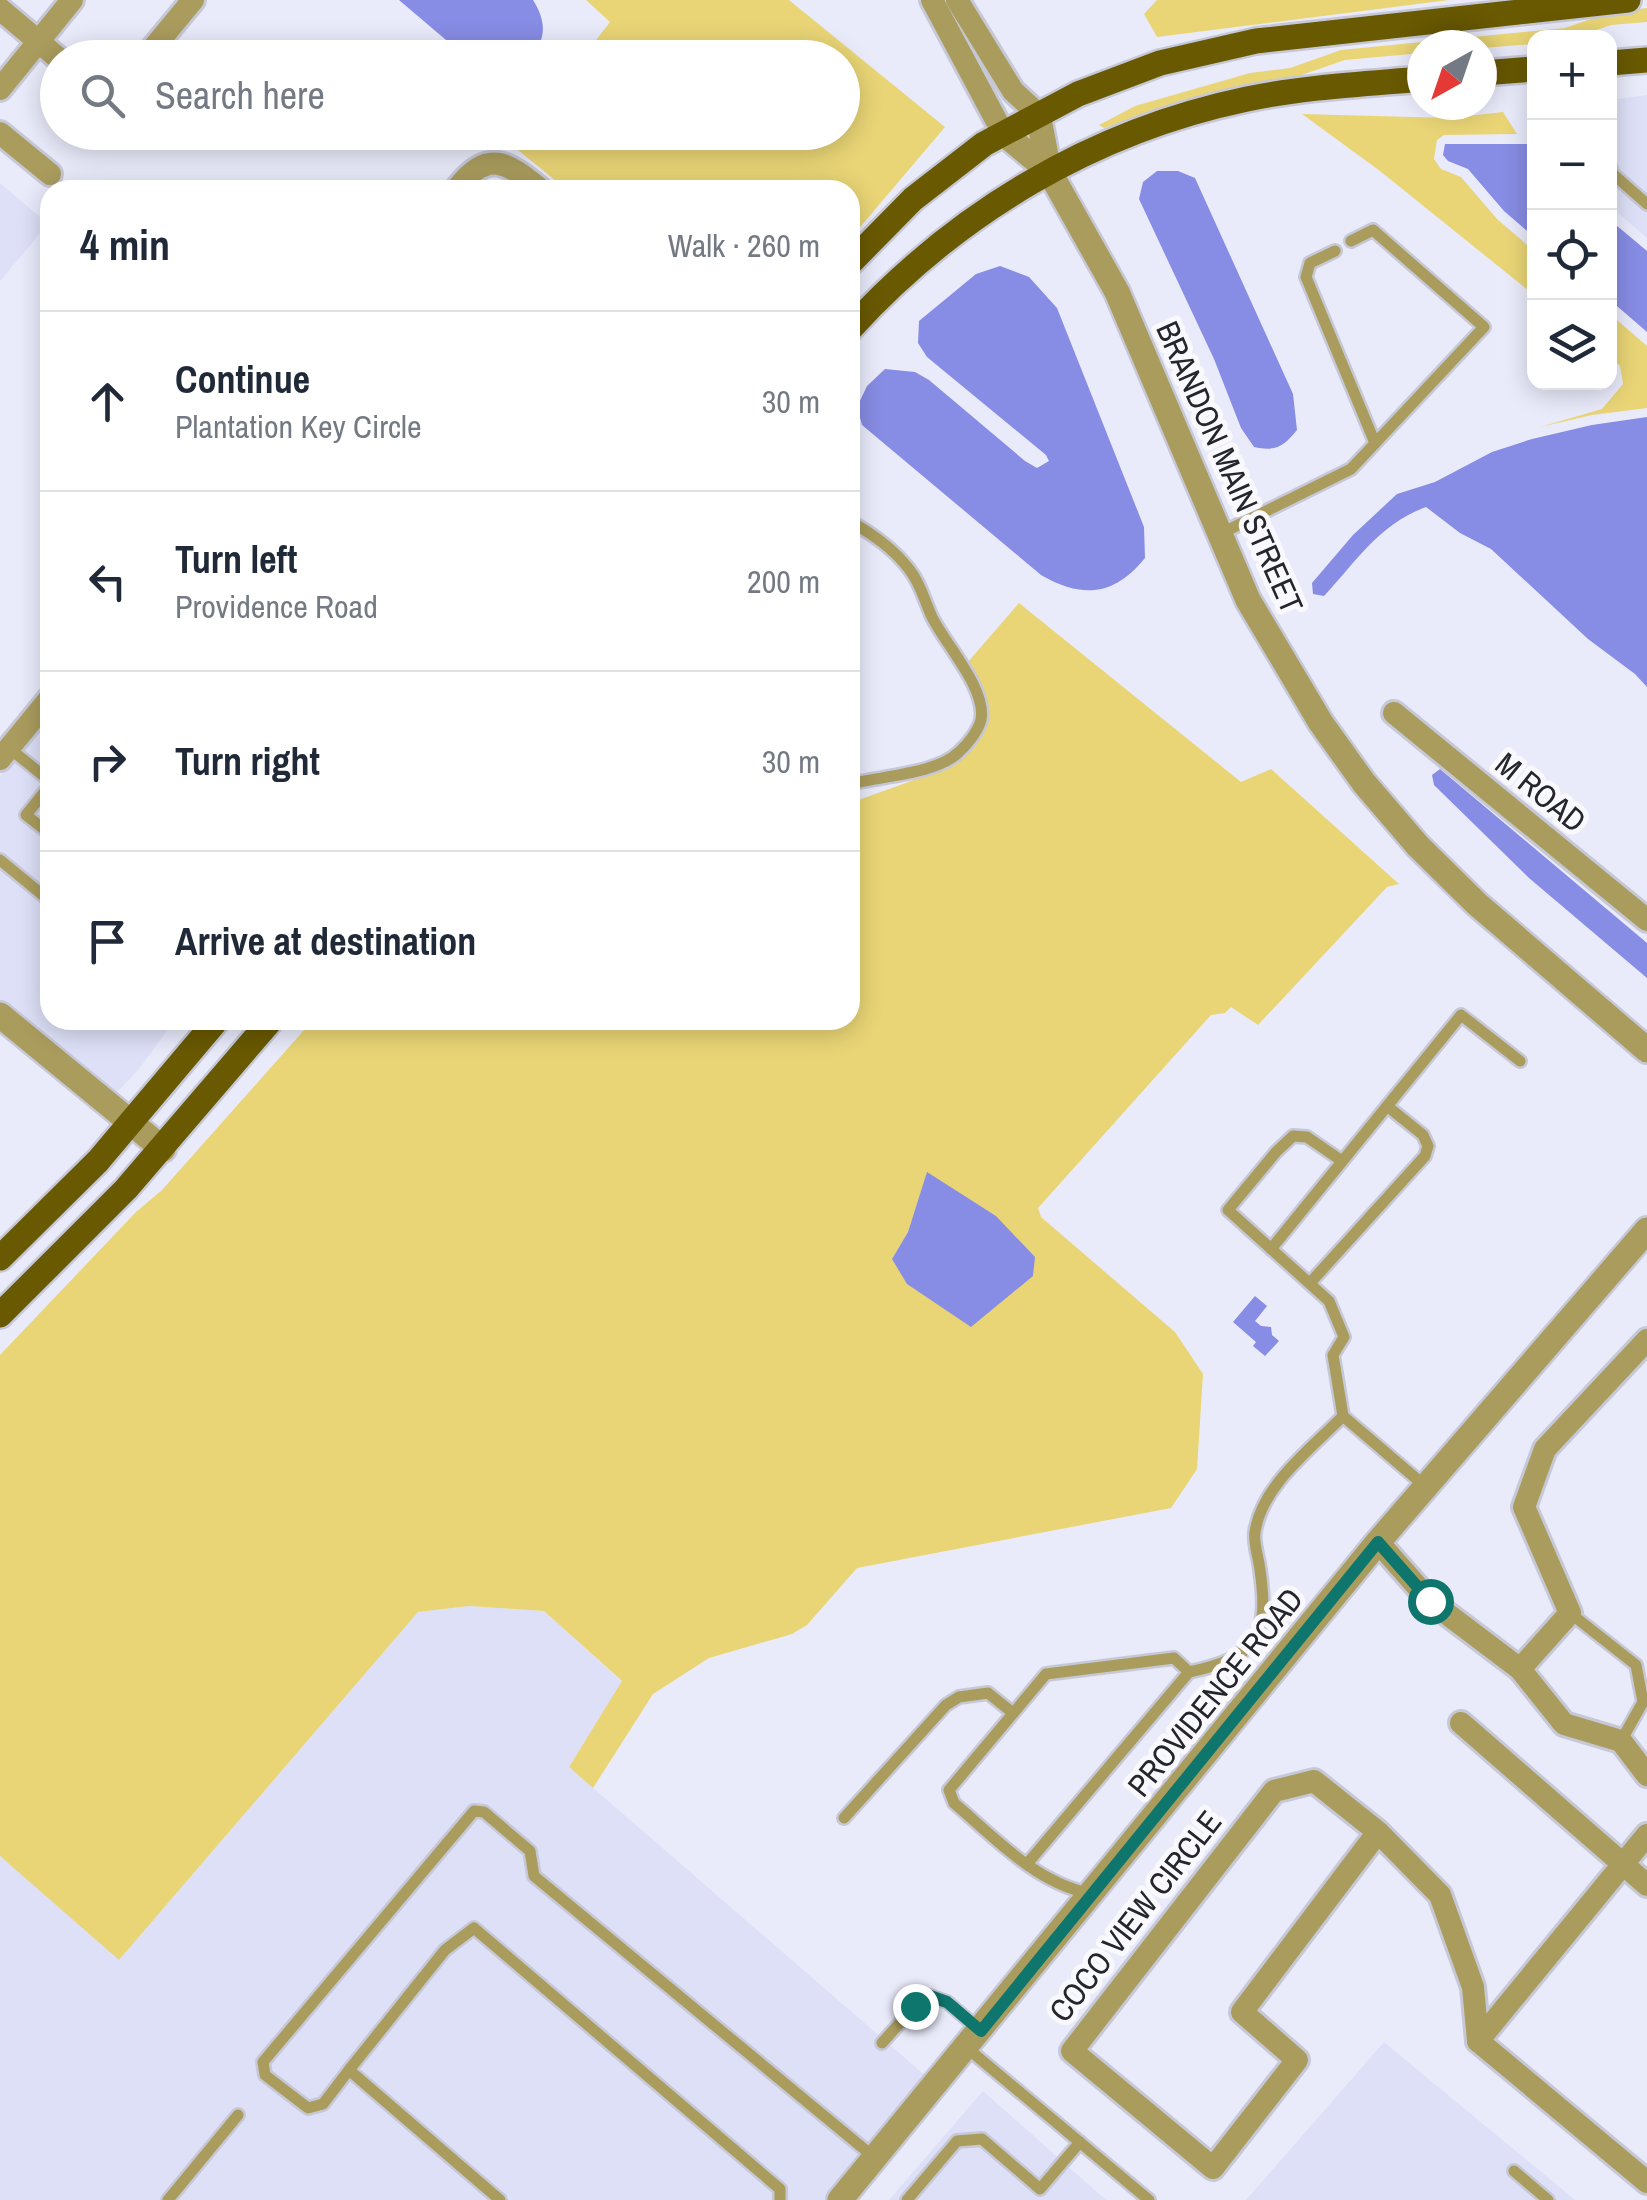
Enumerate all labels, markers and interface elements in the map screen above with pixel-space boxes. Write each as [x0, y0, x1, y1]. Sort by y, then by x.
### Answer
north arrow [1407, 30, 1497, 120]
map controls [1527, 30, 1617, 390]
button: + [1527, 30, 1617, 120]
search box [40, 40, 860, 150]
icon: search [75, 68, 130, 123]
text: Search here [155, 70, 325, 121]
button: − [1527, 120, 1617, 210]
button: locate [1527, 210, 1617, 300]
text: 4 min [80, 217, 170, 273]
text: Walk · 260 m [668, 224, 820, 267]
button: layers [1527, 300, 1617, 390]
street label: BRANDON MAIN STREET [1146, 314, 1314, 620]
text: Continue [175, 354, 310, 405]
icon: ahead [80, 374, 135, 429]
text: 30 m [762, 380, 820, 423]
text: Plantation Key Circle [175, 405, 422, 448]
text: Turn left [175, 534, 297, 585]
icon: left [80, 554, 135, 609]
text: 200 m [747, 560, 820, 603]
text: Providence Road [175, 585, 378, 628]
icon: right [80, 734, 135, 789]
text: Turn right [175, 736, 320, 787]
text: 30 m [762, 740, 820, 783]
street label: M ROAD [1487, 742, 1595, 842]
icon: arrive [80, 914, 135, 969]
text: Arrive at destination [175, 916, 476, 967]
street label: PROVIDENCE ROAD [1118, 1579, 1312, 1805]
route start [1408, 1579, 1454, 1625]
street label: COCO VIEW CIRCLE [1039, 1802, 1231, 2030]
route end [893, 1984, 939, 2030]

